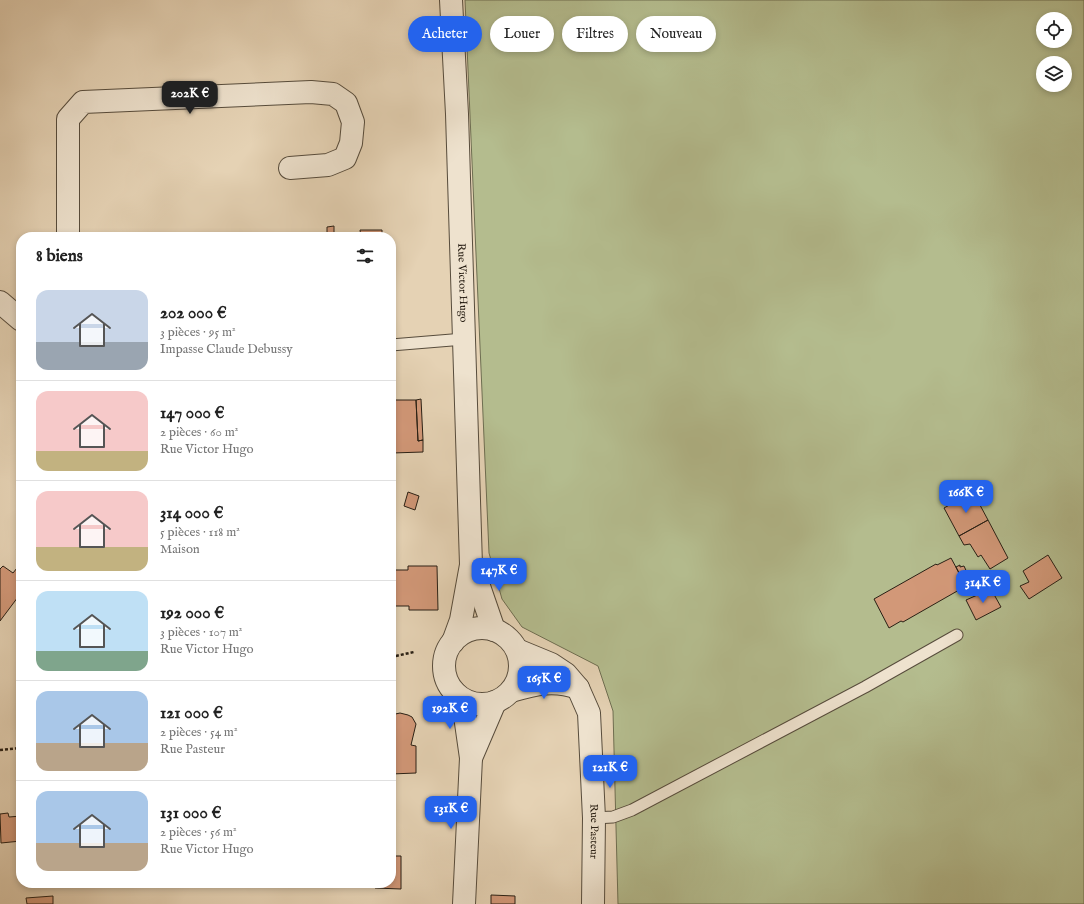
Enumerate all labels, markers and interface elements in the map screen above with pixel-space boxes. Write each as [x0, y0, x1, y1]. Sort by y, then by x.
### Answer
map controls [1036, 12, 1072, 92]
button: locate [1036, 12, 1072, 48]
chip: Acheter [408, 16, 482, 52]
chip: Louer [490, 16, 554, 52]
chip: Filtres [562, 16, 628, 52]
chip: Nouveau [636, 16, 716, 52]
button: layers [1036, 56, 1072, 92]
pin: 202K € [157, 81, 223, 115]
text: 202K € [171, 85, 209, 102]
street label: Rue Victor Hugo [454, 243, 470, 323]
icon: filters [354, 245, 376, 267]
text: 8 biens [36, 246, 83, 267]
text: 202 000 € [160, 303, 227, 324]
icon: home [68, 306, 116, 354]
text: 3 pièces · 95 m² [160, 324, 236, 341]
text: Impasse Claude Debussy [160, 341, 293, 358]
text: 147 000 € [160, 403, 225, 424]
icon: home [68, 407, 116, 455]
text: 2 pièces · 60 m² [160, 424, 238, 441]
text: Rue Victor Hugo [160, 441, 254, 458]
pin: 166K € [933, 480, 999, 514]
text: 166K € [948, 484, 984, 501]
text: 314 000 € [160, 503, 223, 524]
icon: home [68, 507, 116, 555]
text: 5 pièces · 118 m² [160, 524, 240, 541]
text: Maison [160, 541, 200, 558]
pin: 147K € [466, 558, 532, 592]
text: 147K € [481, 562, 517, 579]
pin: 314K € [950, 570, 1016, 604]
text: 314K € [965, 574, 1001, 591]
text: 192 000 € [160, 603, 224, 624]
icon: home [68, 607, 116, 655]
text: 3 pièces · 107 m² [160, 624, 243, 641]
text: Rue Victor Hugo [160, 641, 254, 658]
pin: 165K € [511, 666, 577, 700]
text: 165K € [527, 670, 561, 687]
pin: 192K € [417, 696, 483, 730]
text: 192K € [432, 700, 468, 717]
text: 121 000 € [160, 703, 223, 724]
icon: home [68, 707, 116, 755]
text: 2 pièces · 54 m² [160, 724, 238, 741]
text: Rue Pasteur [160, 741, 225, 758]
pin: 121K € [577, 755, 643, 789]
text: 121K € [592, 759, 628, 776]
pin: 131K € [418, 796, 484, 830]
text: 131K € [434, 800, 468, 817]
text: 131 000 € [160, 803, 221, 824]
street label: Rue Pasteur [586, 803, 601, 859]
icon: home [68, 807, 116, 855]
text: 2 pièces · 56 m² [160, 824, 237, 841]
text: Rue Victor Hugo [160, 841, 254, 858]

